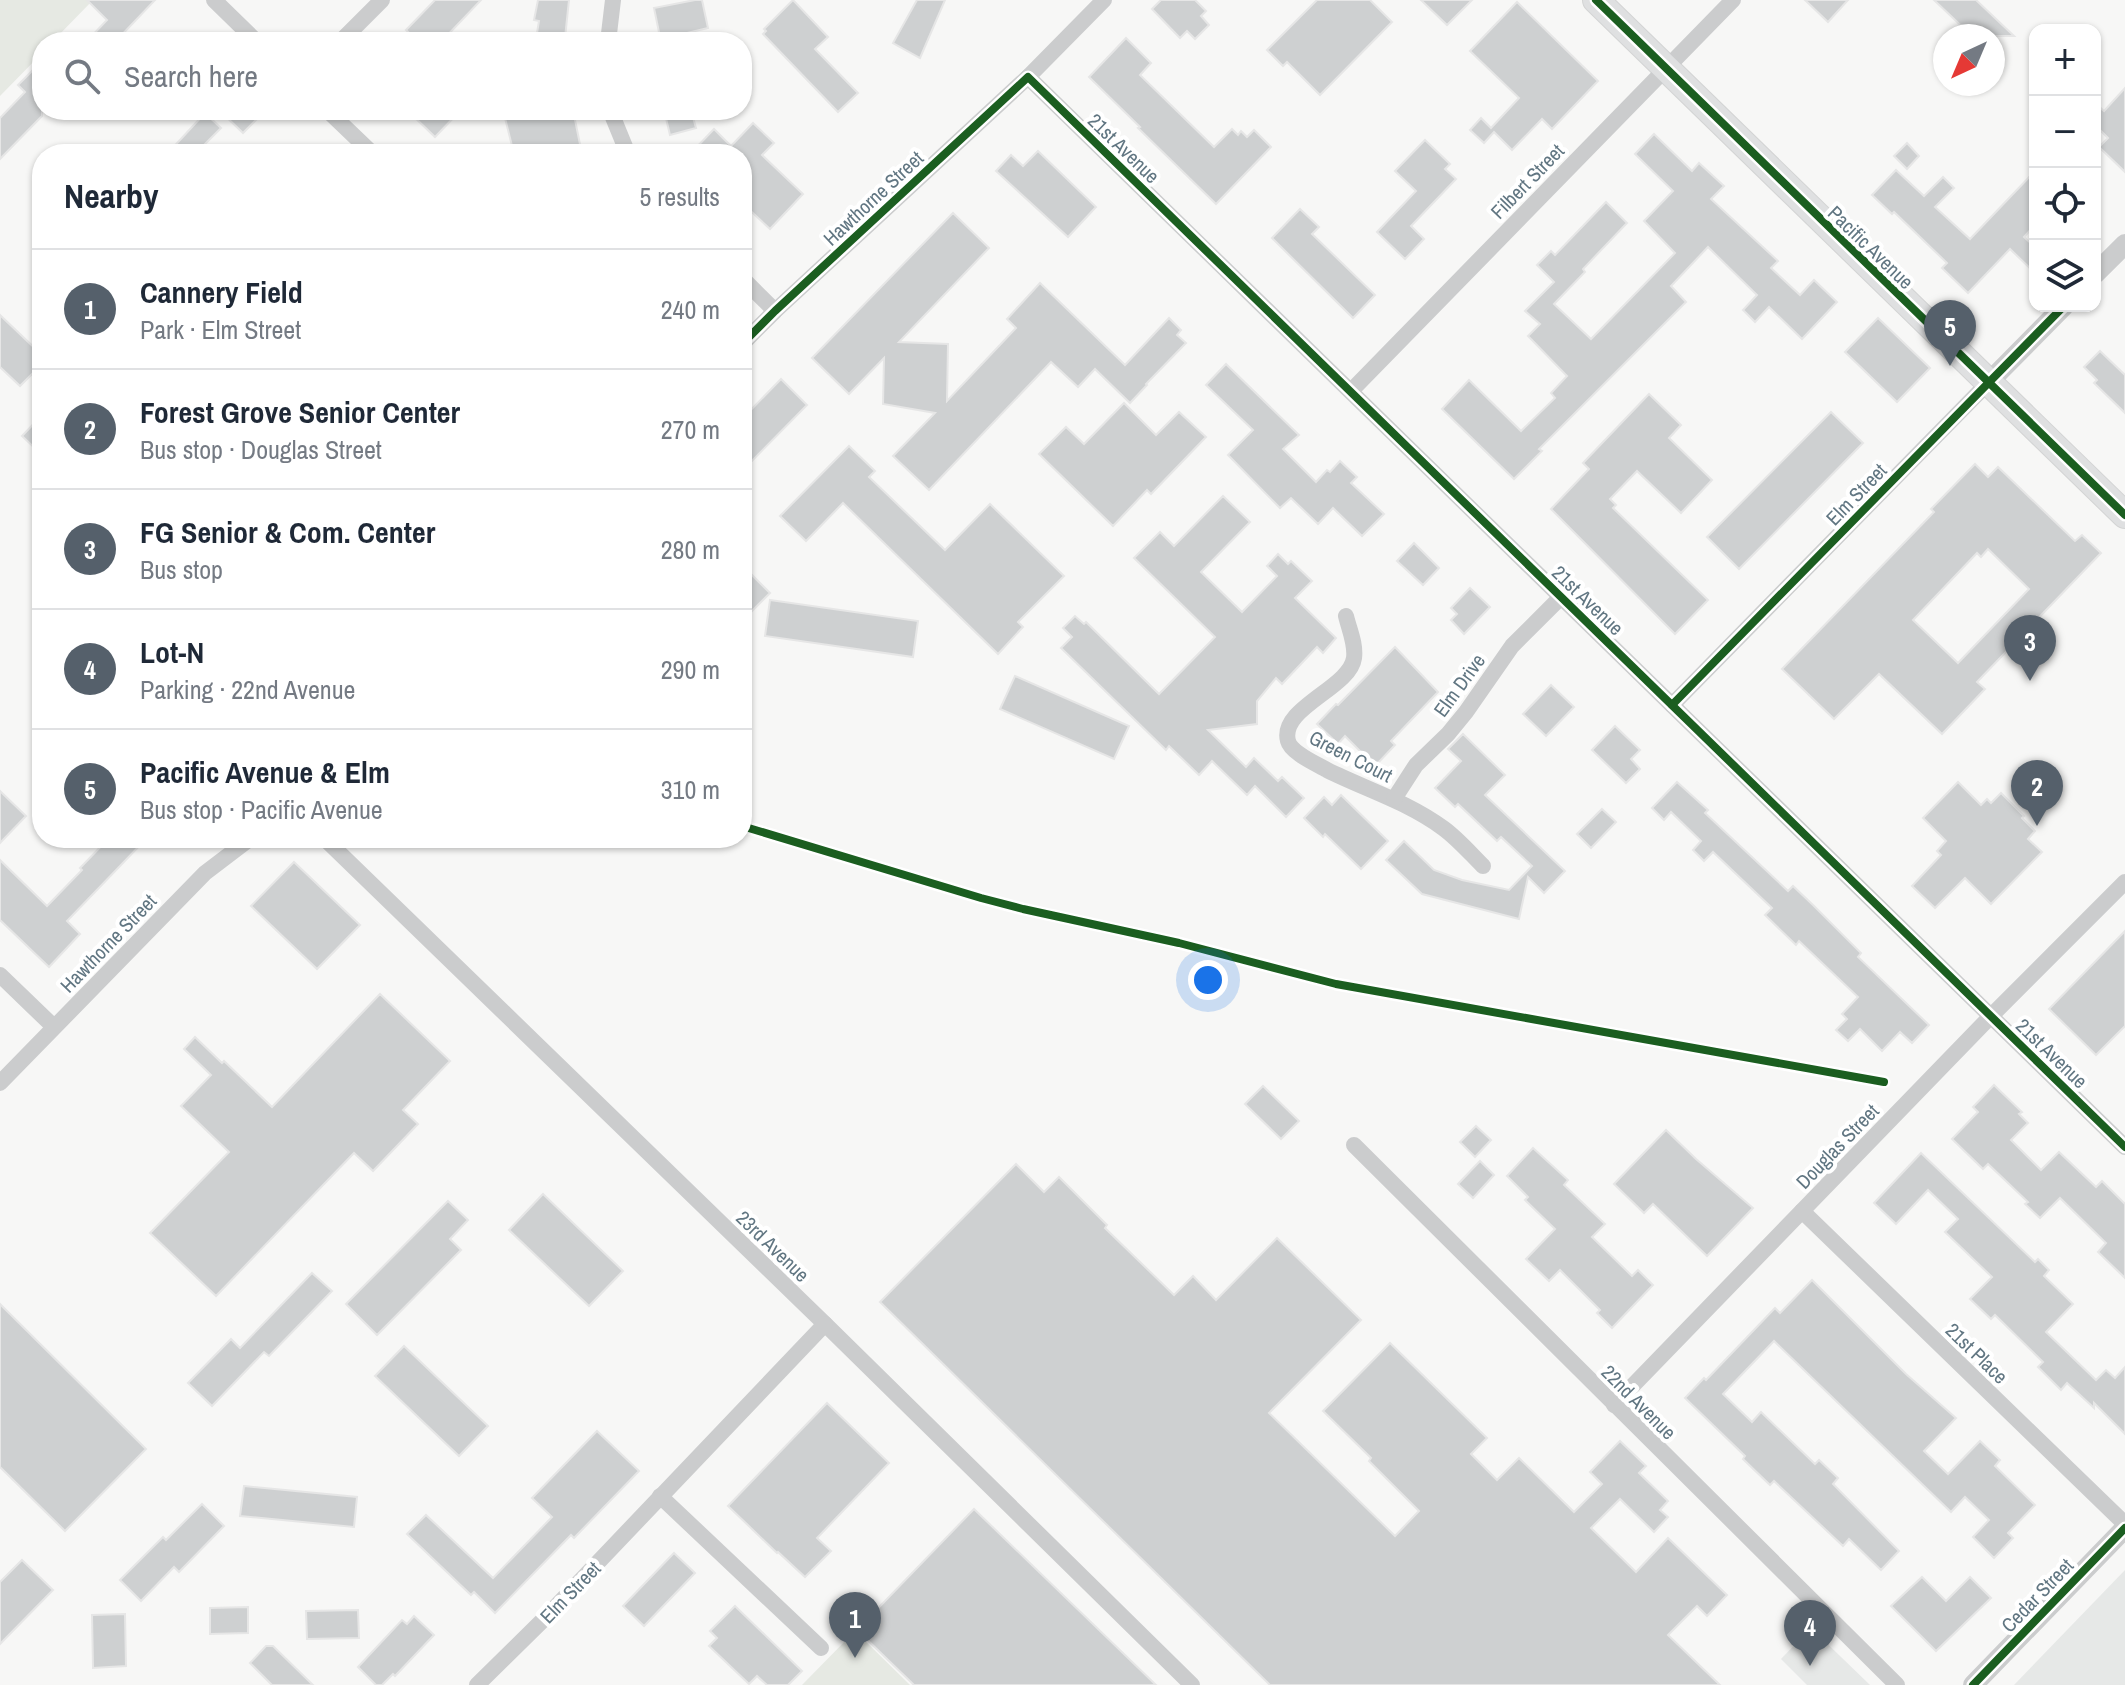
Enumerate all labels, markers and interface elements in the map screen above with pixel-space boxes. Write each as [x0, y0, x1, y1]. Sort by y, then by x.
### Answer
north arrow [1933, 24, 2005, 96]
map controls [2029, 24, 2101, 312]
button: + [2029, 24, 2101, 96]
search box [32, 32, 752, 120]
icon: search [60, 54, 104, 98]
text: Search here [124, 56, 258, 96]
button: − [2029, 96, 2101, 168]
street label: 21st Avenue [1082, 107, 1166, 189]
street label: Filbert Street [1484, 137, 1570, 224]
street label: Hawthorne Street [817, 144, 929, 251]
button: locate [2029, 168, 2101, 240]
text: Nearby [64, 173, 159, 219]
text: 5 results [639, 179, 720, 214]
street label: Pacific Avenue [1822, 199, 1920, 295]
button: layers [2029, 240, 2101, 312]
text: Cannery Field [140, 272, 303, 312]
text: 1 [84, 292, 96, 327]
text: 240 m [661, 292, 720, 327]
pin: 5 [1924, 300, 1976, 366]
text: Park · Elm Street [140, 312, 301, 347]
text: Forest Grove Senior Center [140, 392, 460, 432]
text: 2 [84, 412, 96, 447]
text: 270 m [661, 412, 720, 447]
text: Bus stop · Douglas Street [140, 432, 382, 467]
street label: Elm Street [1820, 457, 1893, 531]
text: FG Senior & Com. Center [140, 512, 435, 552]
text: 3 [84, 532, 96, 567]
text: 280 m [661, 532, 720, 567]
text: Bus stop [140, 552, 223, 587]
street label: 21st Avenue [1546, 559, 1630, 641]
pin: 3 [2004, 615, 2056, 681]
text: Lot-N [140, 632, 204, 672]
street label: Elm Drive [1427, 648, 1491, 722]
text: 4 [84, 652, 96, 687]
text: 290 m [661, 652, 720, 687]
text: Parking · 22nd Avenue [140, 672, 355, 707]
street label: Green Court [1305, 723, 1398, 789]
text: Pacific Avenue & Elm [140, 752, 390, 792]
pin: 2 [2011, 760, 2063, 826]
text: 5 [84, 772, 96, 807]
text: 310 m [661, 772, 720, 807]
text: Bus stop · Pacific Avenue [140, 792, 383, 827]
street label: Hawthorne Street [54, 887, 162, 998]
your location [1188, 960, 1228, 1000]
street label: 21st Avenue [2010, 1012, 2094, 1094]
street label: Douglas Street [1790, 1097, 1885, 1194]
street label: 23rd Avenue [731, 1204, 815, 1288]
street label: 21st Place [1940, 1317, 2014, 1389]
street label: 22nd Avenue [1596, 1359, 1682, 1445]
street label: Cedar Street [1995, 1552, 2079, 1638]
street label: Elm Street [534, 1555, 607, 1629]
pin: 1 [829, 1592, 881, 1658]
pin: 4 [1784, 1600, 1836, 1666]

